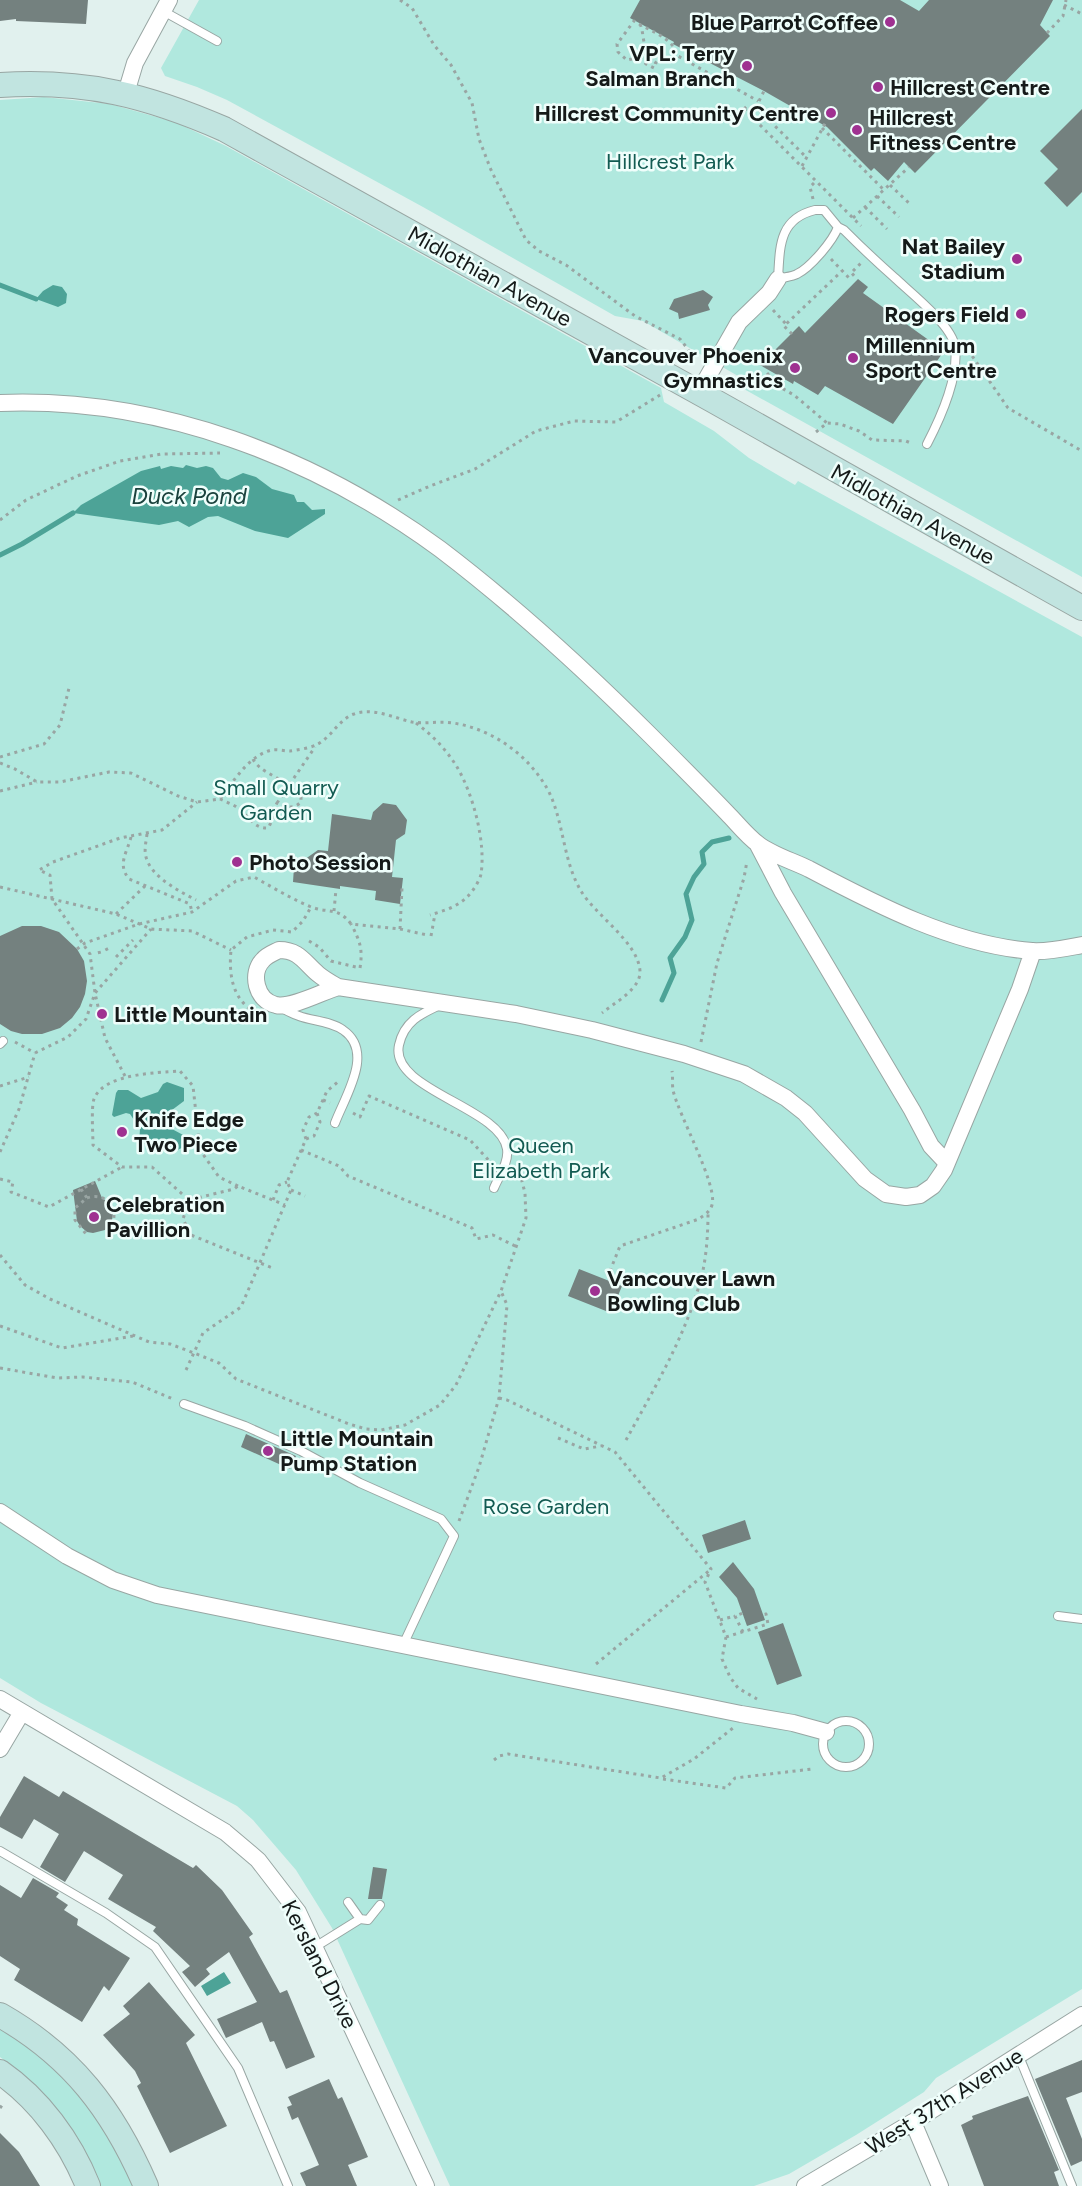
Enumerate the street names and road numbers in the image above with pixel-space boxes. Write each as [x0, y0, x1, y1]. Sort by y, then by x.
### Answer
street label: Midlothian Avenue [403, 220, 576, 333]
street label: Midlothian Avenue [826, 458, 999, 571]
street label: Kersland Drive [276, 1896, 363, 2033]
street label: West 37th Avenue [861, 2042, 1028, 2161]

